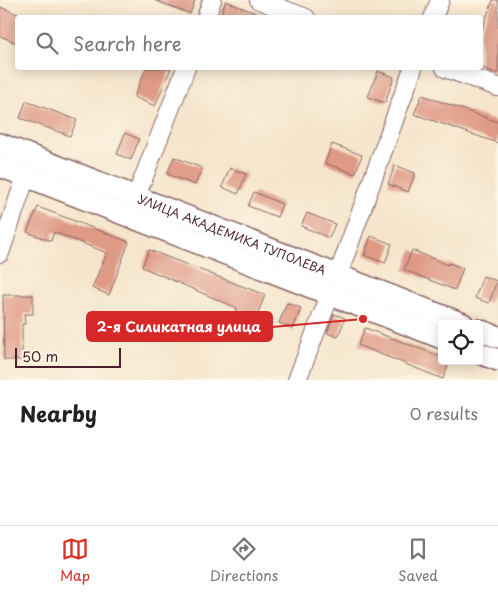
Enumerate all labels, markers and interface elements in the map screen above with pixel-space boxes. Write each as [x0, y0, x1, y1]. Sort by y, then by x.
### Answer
search box [15, 15, 483, 70]
icon: search [33, 29, 61, 57]
text: Search here [73, 29, 182, 57]
street label: УЛИЦА АКАДЕМИКА ТУПОЛЕВА [135, 190, 329, 279]
callout: 2-я Силикатная улица [87, 312, 272, 341]
text: 2-я Силикатная улица [97, 316, 261, 337]
map controls [438, 320, 483, 365]
button: locate [438, 320, 483, 365]
scale bar [15, 345, 121, 368]
text: 50 m [22, 346, 58, 367]
text: Nearby [20, 397, 97, 429]
text: 0 results [410, 401, 478, 425]
tab: Map [60, 535, 90, 586]
tab: Directions [210, 535, 278, 586]
tab: Saved [398, 535, 438, 586]

